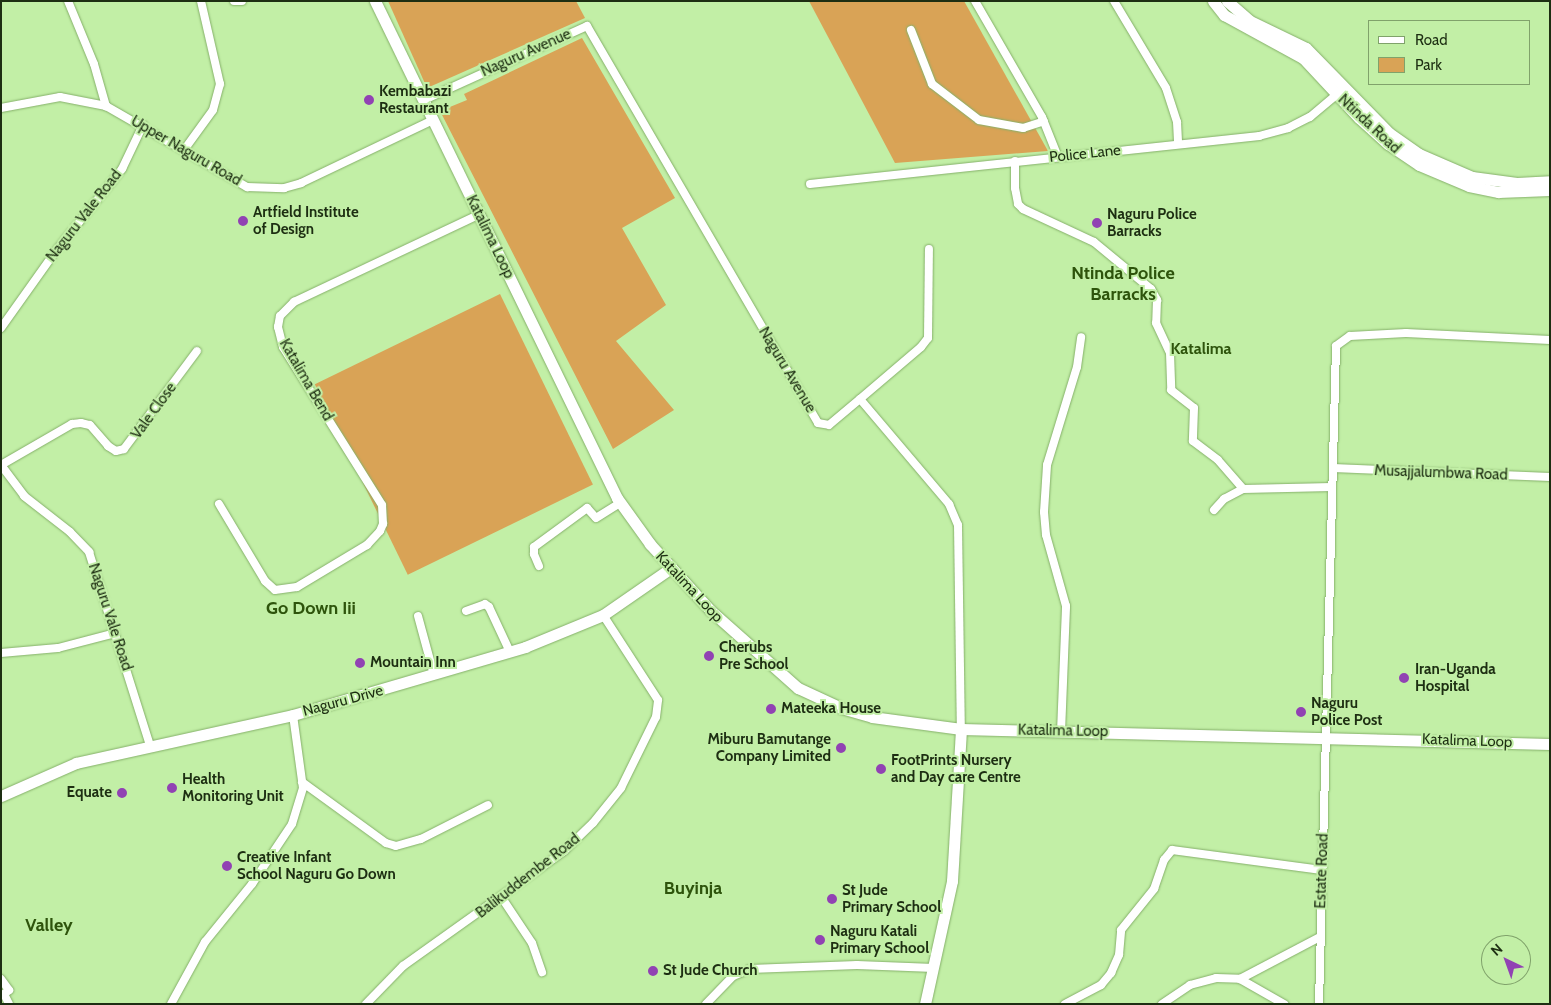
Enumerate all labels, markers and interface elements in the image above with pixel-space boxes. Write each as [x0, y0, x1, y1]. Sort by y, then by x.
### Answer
legend [1368, 20, 1531, 85]
street label: Naguru Avenue [478, 25, 574, 81]
text: Road [1415, 31, 1448, 49]
text: Park [1415, 56, 1442, 74]
place label: Kembabazi Restaurant [379, 82, 451, 117]
street label: Ntinda Road [1334, 91, 1404, 157]
marker: Kembabazi Restaurant [363, 94, 375, 106]
street label: Upper Naguru Road [128, 112, 244, 190]
street label: Police Lane [1048, 141, 1122, 167]
street label: Naguru Vale Road [43, 166, 125, 266]
street label: Katalima Loop [462, 192, 518, 282]
place label: Artfield Institute of Design [253, 203, 359, 238]
place label: Naguru Police Barracks [1107, 205, 1197, 240]
marker: Artfield Institute of Design [237, 215, 249, 227]
marker: Naguru Police Barracks [1091, 217, 1103, 229]
district label: Ntinda Police Barracks [1071, 263, 1175, 306]
street label: Naguru Avenue [754, 324, 820, 416]
street label: Katalima Bend [275, 336, 337, 424]
district label: Katalima [1170, 339, 1232, 359]
street label: Vale Close [128, 379, 180, 443]
street label: Musajjalumbwa Road [1374, 462, 1508, 484]
street label: Katalima Loop [652, 548, 726, 626]
street label: Naguru Vale Road [84, 561, 136, 673]
district label: Go Down Iii [266, 597, 356, 619]
place label: Cherubs Pre School [719, 638, 789, 673]
marker: Cherubs Pre School [703, 650, 715, 662]
place label: Mountain Inn [370, 654, 456, 672]
marker: Mountain Inn [354, 657, 366, 669]
place label: Iran-Uganda Hospital [1415, 660, 1496, 695]
marker: Iran-Uganda Hospital [1397, 671, 1411, 685]
street label: Naguru Drive [301, 682, 385, 720]
place label: Naguru Police Post [1311, 694, 1383, 729]
place label: Mateeka House [781, 700, 881, 718]
marker: Mateeka House [765, 703, 777, 715]
marker: Naguru Police Post [1295, 706, 1307, 718]
street label: Katalima Loop [1018, 721, 1108, 741]
place label: Miburu Bamutange Company Limited [707, 730, 831, 765]
street label: Katalima Loop [1421, 730, 1513, 752]
marker: Miburu Bamutange Company Limited [835, 742, 847, 754]
place label: FootPrints Nursery and Day care Centre [891, 751, 1021, 786]
marker: FootPrints Nursery and Day care Centre [875, 763, 887, 775]
place label: Health Monitoring Unit [182, 770, 284, 805]
marker: Health Monitoring Unit [166, 782, 178, 794]
place label: Equate [67, 784, 112, 802]
marker: Equate [116, 787, 128, 799]
street label: Balikuddembe Road [472, 830, 584, 922]
street label: Estate Road [1312, 833, 1332, 909]
place label: Creative Infant School Naguru Go Down [237, 848, 396, 883]
marker: Creative Infant School Naguru Go Down [221, 860, 233, 872]
district label: Buyinja [664, 877, 722, 899]
place label: St Jude Primary School [842, 881, 941, 916]
marker: St Jude Primary School [826, 893, 838, 905]
district label: Valley [25, 914, 73, 936]
place label: Naguru Katali Primary School [830, 922, 929, 957]
marker: Naguru Katali Primary School [814, 934, 826, 946]
north arrow [1481, 935, 1531, 985]
text: N [1487, 940, 1506, 960]
place label: St Jude Church [663, 962, 758, 980]
marker: St Jude Church [647, 965, 659, 977]

